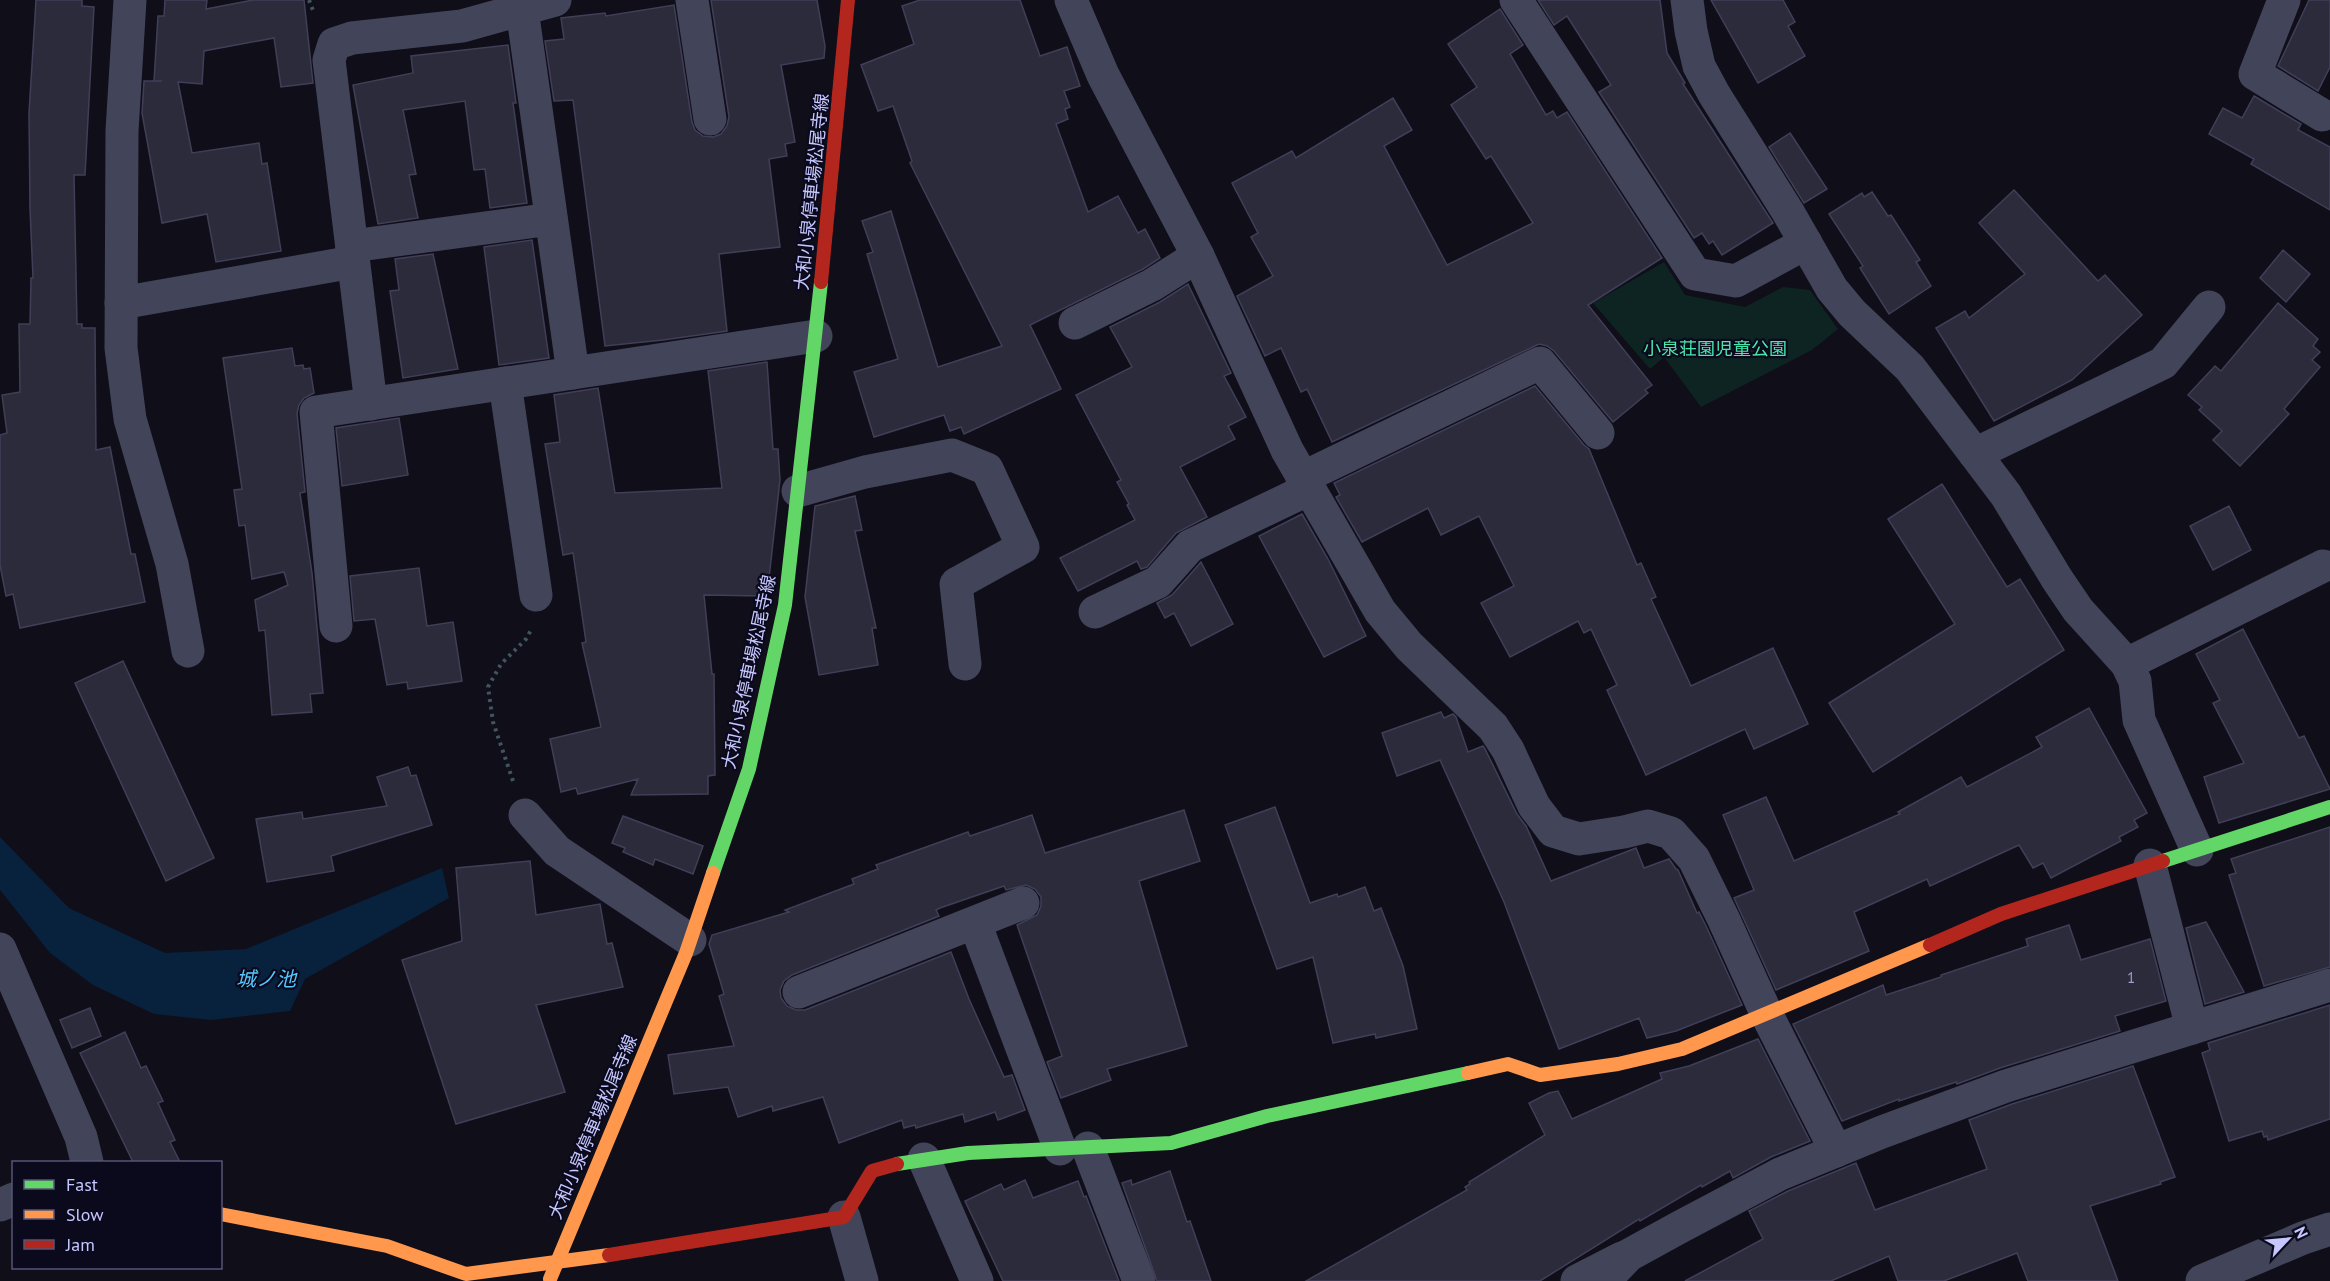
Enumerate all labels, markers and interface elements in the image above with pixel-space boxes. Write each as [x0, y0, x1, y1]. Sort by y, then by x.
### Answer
street label: 大和小泉停車場松尾寺線 [790, 92, 833, 292]
park label: 小泉荘園児童公園 [1643, 337, 1787, 360]
street label: 大和小泉停車場松尾寺線 [717, 573, 780, 771]
water label: 城ノ池 [236, 966, 298, 992]
house number: 1 [2127, 968, 2135, 987]
street label: 大和小泉停車場松尾寺線 [543, 1031, 642, 1222]
legend [12, 1161, 222, 1269]
text: Fast [66, 1173, 98, 1196]
text: Slow [66, 1203, 104, 1226]
north arrow [2258, 1209, 2318, 1269]
text: N [2290, 1223, 2313, 1242]
text: Jam [65, 1233, 95, 1256]

